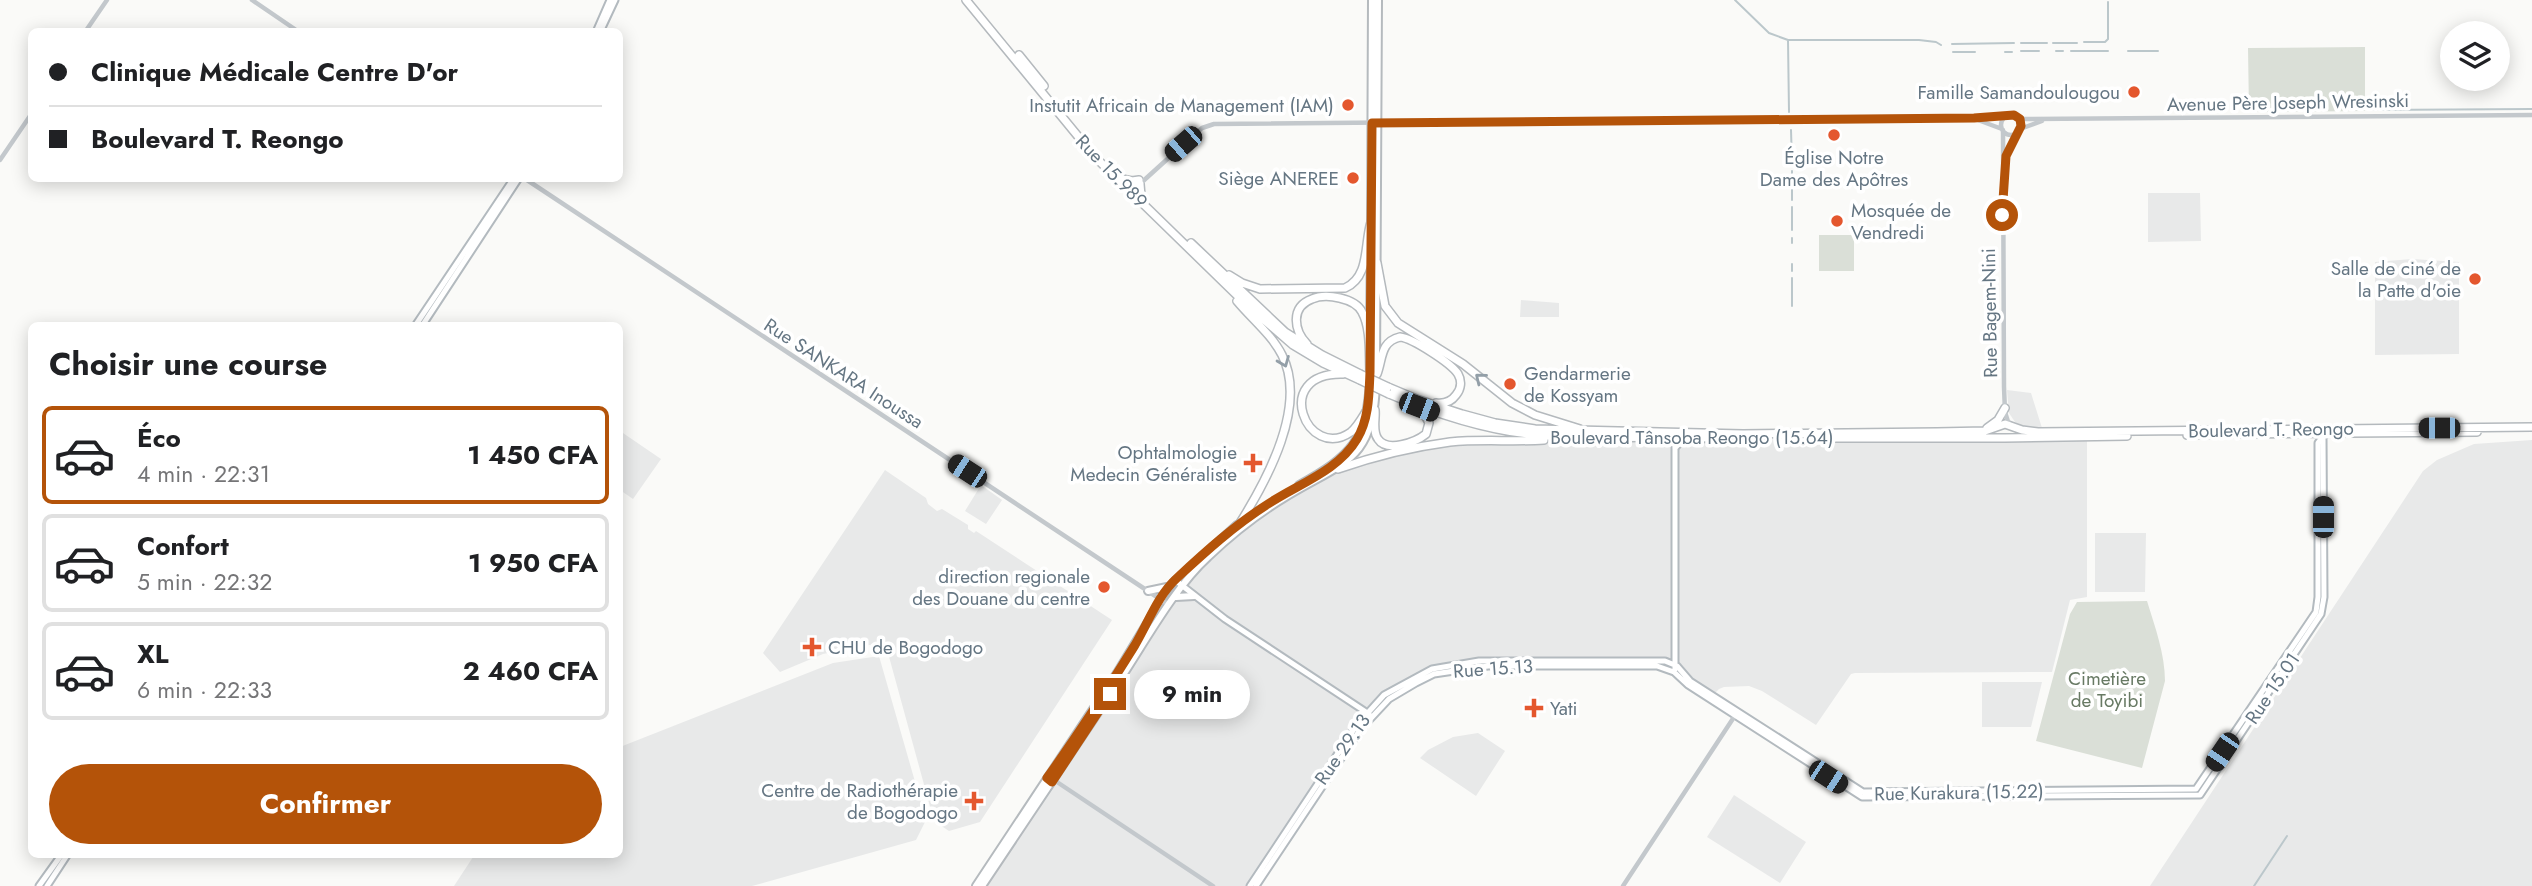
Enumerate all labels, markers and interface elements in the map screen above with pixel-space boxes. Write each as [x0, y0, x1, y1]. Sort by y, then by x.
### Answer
map controls [2440, 21, 2510, 91]
button: layers [2440, 21, 2510, 91]
text: Clinique Médicale Centre D'or [91, 53, 458, 91]
place label: Famille Samandoulougou [1917, 79, 2120, 106]
marker: Famille Samandoulougou [2126, 84, 2142, 100]
street label: Avenue Père Joseph Wresinski [2167, 87, 2409, 118]
place label: Instutit Africain de Management (IAM) [1029, 92, 1334, 119]
marker: Instutit Africain de Management (IAM) [1340, 97, 1356, 113]
text: Boulevard T. Reongo [91, 120, 344, 158]
car [1161, 122, 1206, 166]
marker: Église Notre Dame des Apôtres [1826, 127, 1842, 143]
street label: Rue 15.989 [1070, 128, 1154, 214]
place label: Église Notre Dame des Apôtres [1760, 144, 1908, 193]
place label: Siège ANEREE [1218, 165, 1339, 192]
marker: Siège ANEREE [1345, 170, 1361, 186]
place label: Mosquée de Vendredi [1851, 197, 1951, 246]
route start [1986, 199, 2018, 231]
marker: Mosquée de Vendredi [1829, 213, 1845, 229]
street label: Rue Bagem-Nini [1975, 248, 2004, 378]
place label: Salle de ciné de la Patte d'oie [2331, 255, 2461, 304]
marker: Salle de ciné de la Patte d'oie [2467, 271, 2483, 287]
street label: Rue SANKARA Inoussa [759, 312, 929, 435]
text: Choisir une course [49, 341, 327, 387]
one-way arrow [1276, 356, 1290, 368]
place label: Gendarmerie de Kossyam [1524, 360, 1631, 409]
one-way arrow [1476, 374, 1488, 387]
marker: Gendarmerie de Kossyam [1502, 376, 1518, 392]
car [1396, 390, 1443, 424]
street label: Boulevard T. Reongo [2188, 415, 2354, 444]
car [2419, 418, 2461, 439]
text: Éco [137, 419, 181, 457]
icon: car [53, 424, 116, 487]
street label: Boulevard Tânsoba Reongo (15.64) [1550, 424, 1834, 451]
text: 1 450 CFA [467, 436, 598, 474]
place label: Ophtalmologie Medecin Généraliste [1070, 439, 1237, 488]
car [944, 451, 991, 491]
marker: Ophtalmologie Medecin Généraliste [1243, 453, 1263, 473]
text: 4 min · 22:31 [137, 457, 270, 491]
car [2313, 496, 2334, 538]
text: Confort [137, 527, 229, 565]
icon: car [53, 532, 116, 595]
text: 1 950 CFA [468, 544, 598, 582]
place label: direction regionale des Douane du centre [912, 563, 1090, 612]
text: 5 min · 22:32 [137, 565, 272, 599]
marker: direction regionale des Douane du centre [1096, 579, 1112, 595]
place label: CHU de Bogodogo [828, 634, 983, 661]
text: XL [137, 635, 169, 673]
marker: CHU de Bogodogo [802, 637, 822, 657]
icon: car [53, 640, 116, 703]
street label: Rue 15.01 [2239, 647, 2306, 729]
text: 2 460 CFA [463, 652, 598, 690]
street label: Rue 15.13 [1452, 652, 1534, 685]
park label: Cimetière de Toyibi [2068, 665, 2146, 714]
callout: 9 min [1134, 670, 1250, 718]
text: 6 min · 22:33 [137, 673, 272, 707]
text: 9 min [1162, 677, 1222, 711]
route end [1094, 678, 1126, 710]
place label: Yati [1550, 695, 1577, 722]
marker: Yati [1524, 698, 1544, 718]
street label: Rue 29.13 [1308, 708, 1377, 790]
car [2202, 729, 2243, 775]
car [1805, 757, 1852, 797]
button: Confirmer [49, 764, 602, 844]
place label: Centre de Radiothérapie de Bogodogo [761, 777, 958, 826]
street label: Rue Kurakura (15.22) [1874, 778, 2044, 807]
marker: Centre de Radiothérapie de Bogodogo [964, 791, 984, 811]

